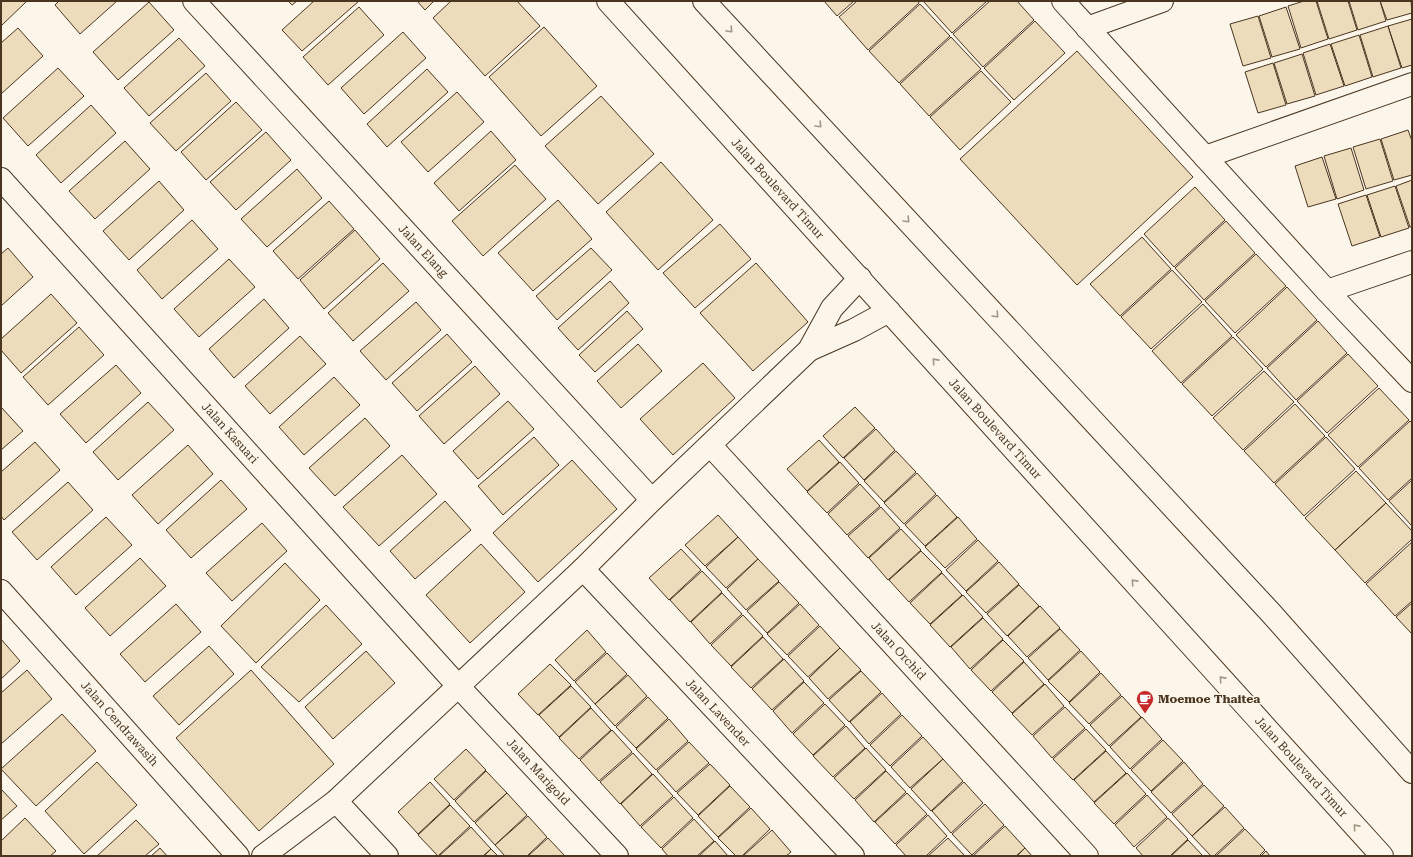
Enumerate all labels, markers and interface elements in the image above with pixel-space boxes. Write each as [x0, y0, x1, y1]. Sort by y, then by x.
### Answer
one-way arrow [725, 25, 733, 33]
one-way arrow [814, 120, 822, 128]
street label: Jalan Boulevard Timur [729, 135, 827, 242]
one-way arrow [903, 215, 910, 223]
street label: Jalan Elang [396, 222, 451, 280]
one-way arrow [991, 310, 999, 318]
one-way arrow [932, 358, 939, 366]
street label: Jalan Boulevard Timur [946, 375, 1044, 482]
street label: Jalan Kasuari [199, 400, 261, 467]
one-way arrow [1132, 579, 1139, 587]
street label: Jalan Orchid [868, 618, 929, 683]
street label: Jalan Lavender [683, 676, 753, 749]
one-way arrow [1219, 676, 1226, 684]
street label: Jalan Cendrawasih [78, 678, 161, 769]
cafe icon: Moemoe Thaitea [1135, 689, 1155, 714]
place label: Moemoe Thaitea [1158, 692, 1260, 706]
street label: Jalan Boulevard Timur [1252, 714, 1350, 820]
street label: Jalan Marigold [504, 736, 573, 808]
one-way arrow [1353, 824, 1360, 832]

